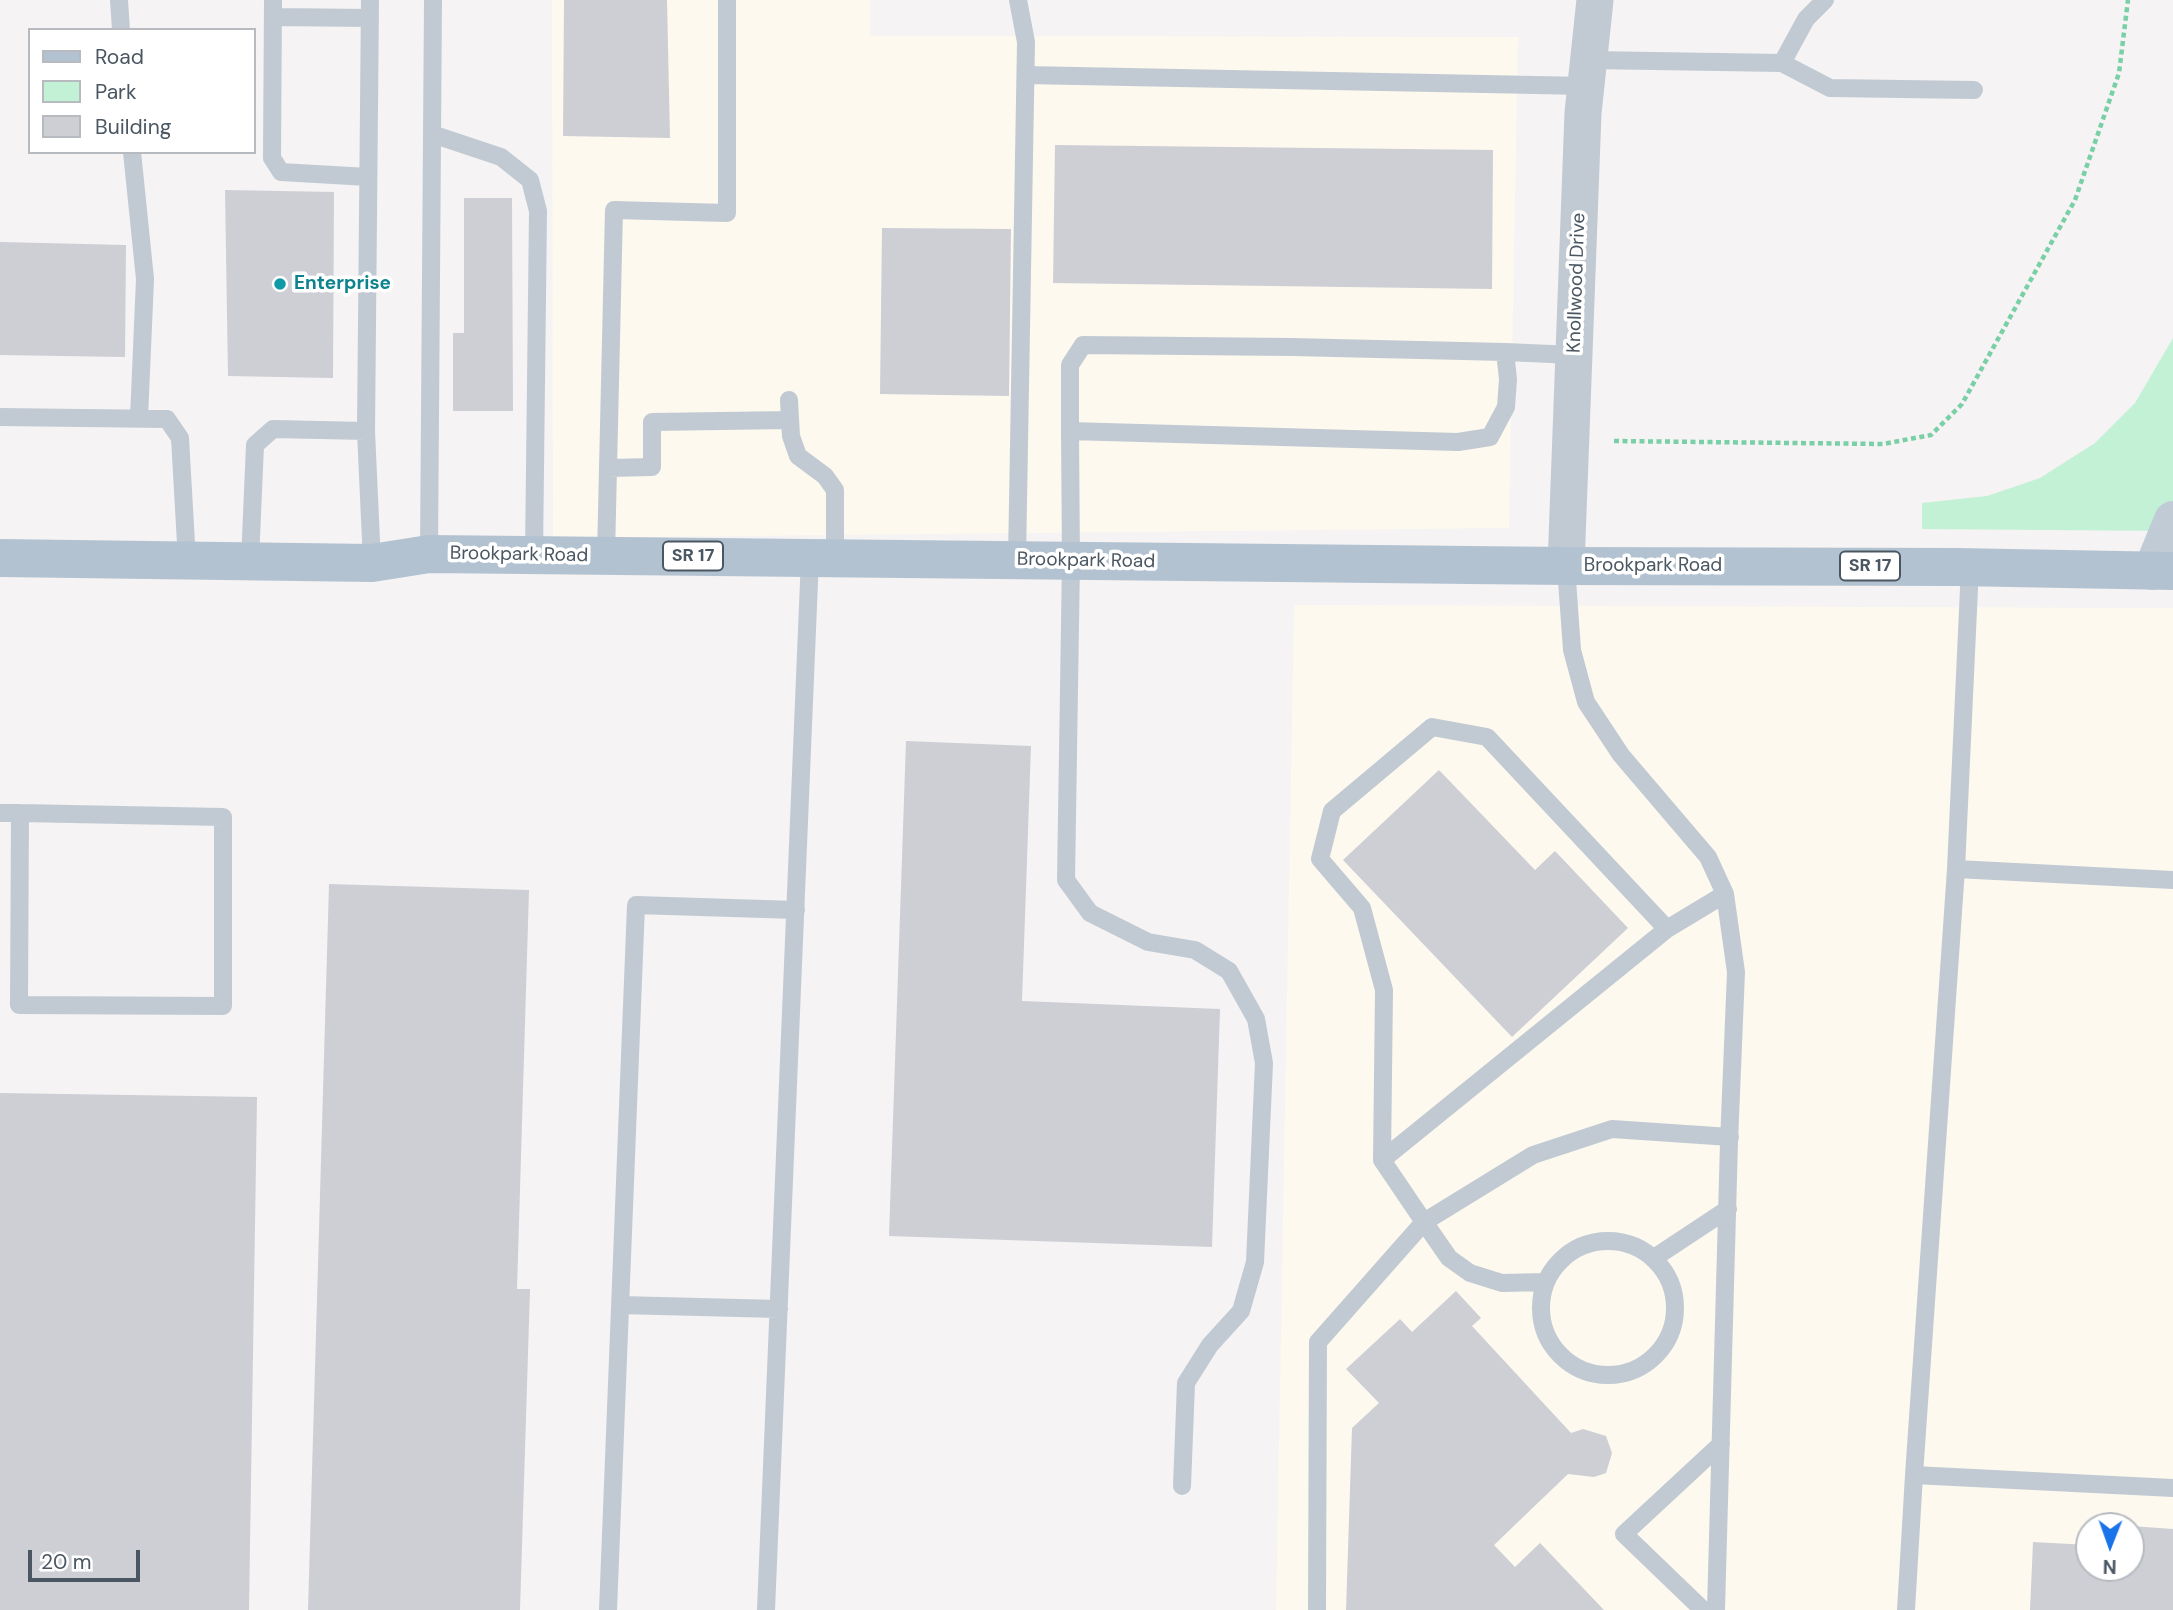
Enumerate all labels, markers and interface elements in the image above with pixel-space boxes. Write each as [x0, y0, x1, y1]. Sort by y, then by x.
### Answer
legend [28, 28, 256, 154]
text: Road [95, 43, 144, 71]
text: Park [95, 78, 136, 106]
text: Building [95, 113, 171, 141]
street label: Knollwood Drive [1563, 212, 1591, 354]
place label: Enterprise [294, 273, 391, 295]
marker: Enterprise [272, 276, 288, 292]
street label: Brookpark Road [450, 542, 588, 568]
road number: SR 17 [663, 542, 723, 570]
street label: Brookpark Road [1017, 548, 1155, 574]
road number: SR 17 [1840, 552, 1900, 580]
street label: Brookpark Road [1584, 555, 1722, 577]
north arrow [2075, 1512, 2145, 1582]
scale bar [32, 1536, 144, 1580]
text: 20 m [41, 1548, 92, 1576]
text: N [2103, 1554, 2117, 1579]

